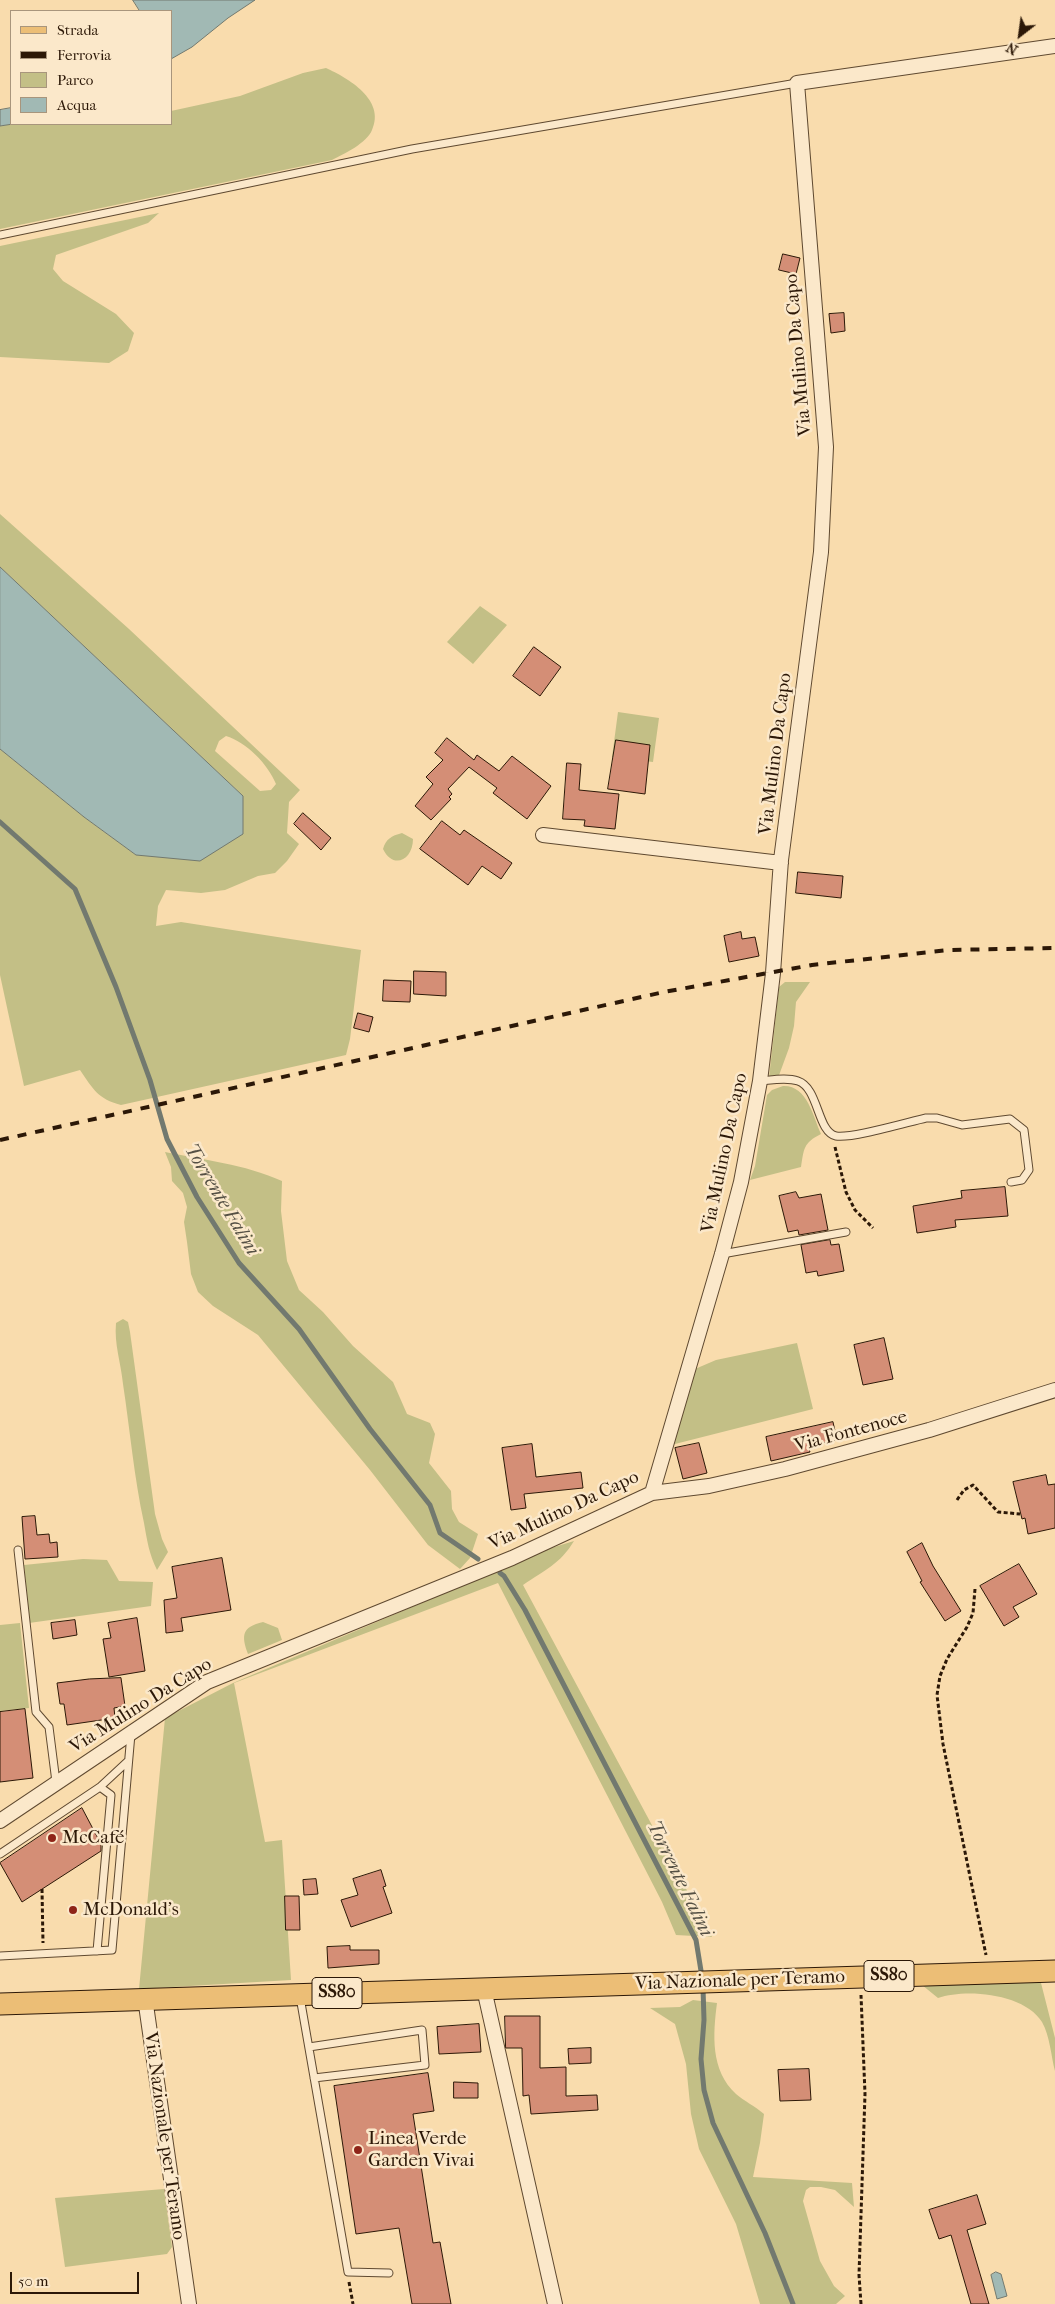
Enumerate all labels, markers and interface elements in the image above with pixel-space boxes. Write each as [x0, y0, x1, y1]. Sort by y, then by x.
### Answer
legend [10, 10, 172, 125]
north arrow [995, 10, 1045, 60]
text: Strada [57, 21, 99, 39]
text: N [1003, 38, 1021, 58]
text: Ferrovia [57, 46, 111, 64]
text: Parco [57, 71, 93, 89]
text: Acqua [57, 96, 97, 114]
street label: Via Mulino Da Capo [781, 273, 817, 437]
street label: Via Mulino Da Capo [755, 672, 797, 836]
street label: Via Mulino Da Capo [697, 1071, 753, 1235]
water label: Torrente Falini [178, 1140, 264, 1260]
street label: Via Fontenoce [792, 1406, 910, 1458]
street label: Via Mulino Da Capo [485, 1466, 643, 1556]
street label: Via Mulino Da Capo [66, 1653, 216, 1759]
water label: Torrente Falini [641, 1817, 717, 1941]
place label: McCafé [62, 1827, 125, 1849]
marker: McCafé [46, 1832, 58, 1844]
place label: McDonald's [83, 1899, 179, 1921]
marker: McDonald's [67, 1904, 79, 1916]
road number: SS80 [864, 1960, 914, 1992]
street label: Via Nazionale per Teramo [635, 1966, 845, 1996]
road number: SS80 [312, 1978, 362, 2009]
street label: Via Nazionale per Teramo [138, 2030, 190, 2242]
place label: Linea Verde Garden Vivai [368, 2128, 474, 2172]
marker: Linea Verde Garden Vivai [352, 2144, 364, 2156]
scale bar [12, 2262, 141, 2294]
text: 50 m [18, 2272, 48, 2290]

